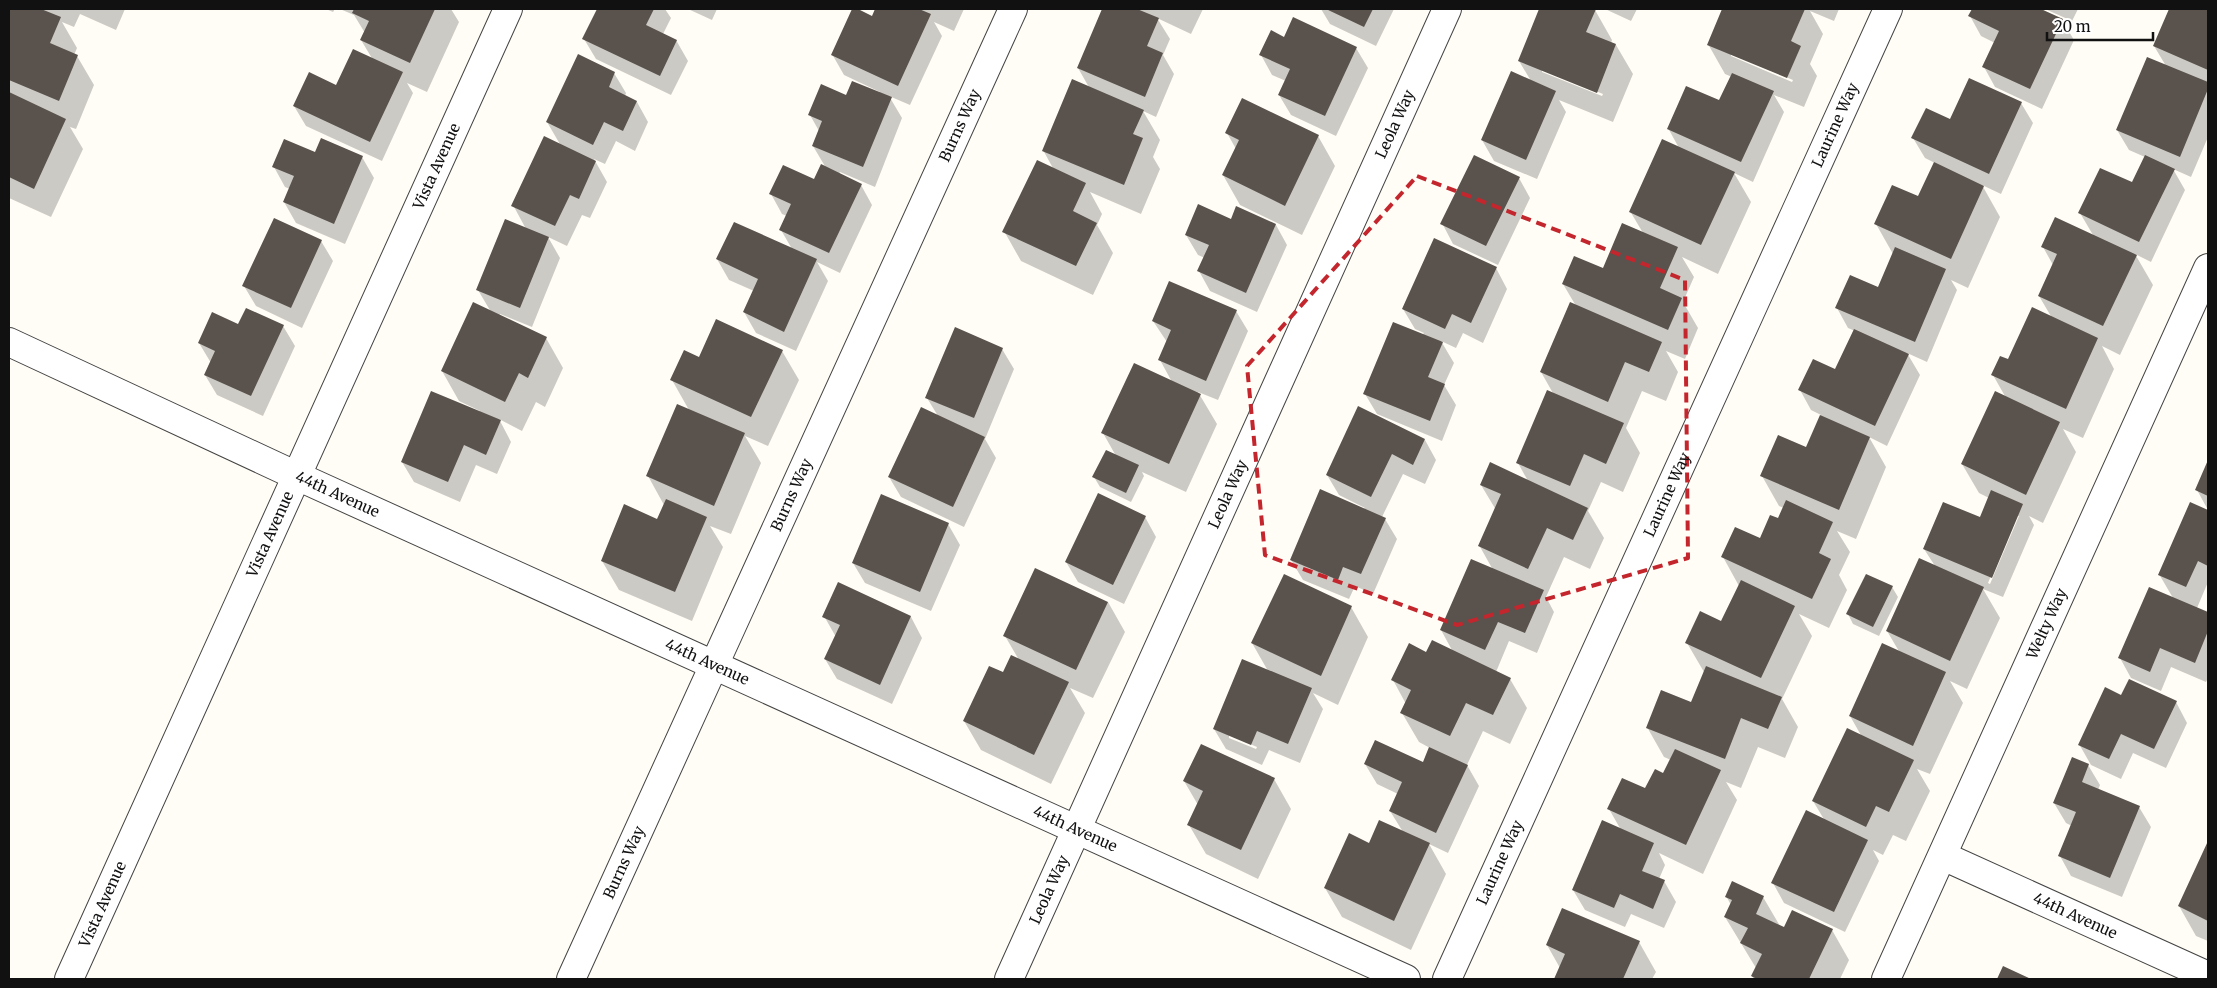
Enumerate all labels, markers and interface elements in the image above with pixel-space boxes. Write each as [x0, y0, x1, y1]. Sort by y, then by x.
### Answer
scale bar [2047, 10, 2153, 42]
text: 20 m [2054, 17, 2091, 36]
street label: Laurine Way [1807, 79, 1862, 170]
street label: Burns Way [935, 86, 984, 165]
street label: Leola Way [1371, 86, 1418, 161]
street label: Vista Avenue [408, 120, 464, 213]
street label: Laurine Way [1639, 449, 1694, 540]
street label: Burns Way [766, 455, 816, 534]
street label: Leola Way [1204, 456, 1251, 531]
street label: 44th Avenue [293, 467, 383, 521]
street label: Vista Avenue [242, 488, 298, 581]
street label: Welty Way [2022, 585, 2071, 663]
street label: 44th Avenue [662, 634, 752, 689]
street label: 44th Avenue [1030, 801, 1120, 856]
street label: Laurine Way [1472, 817, 1527, 908]
street label: Burns Way [599, 823, 649, 902]
street label: Leola Way [1025, 852, 1073, 927]
street label: Vista Avenue [74, 858, 130, 951]
street label: 44th Avenue [2030, 888, 2120, 943]

